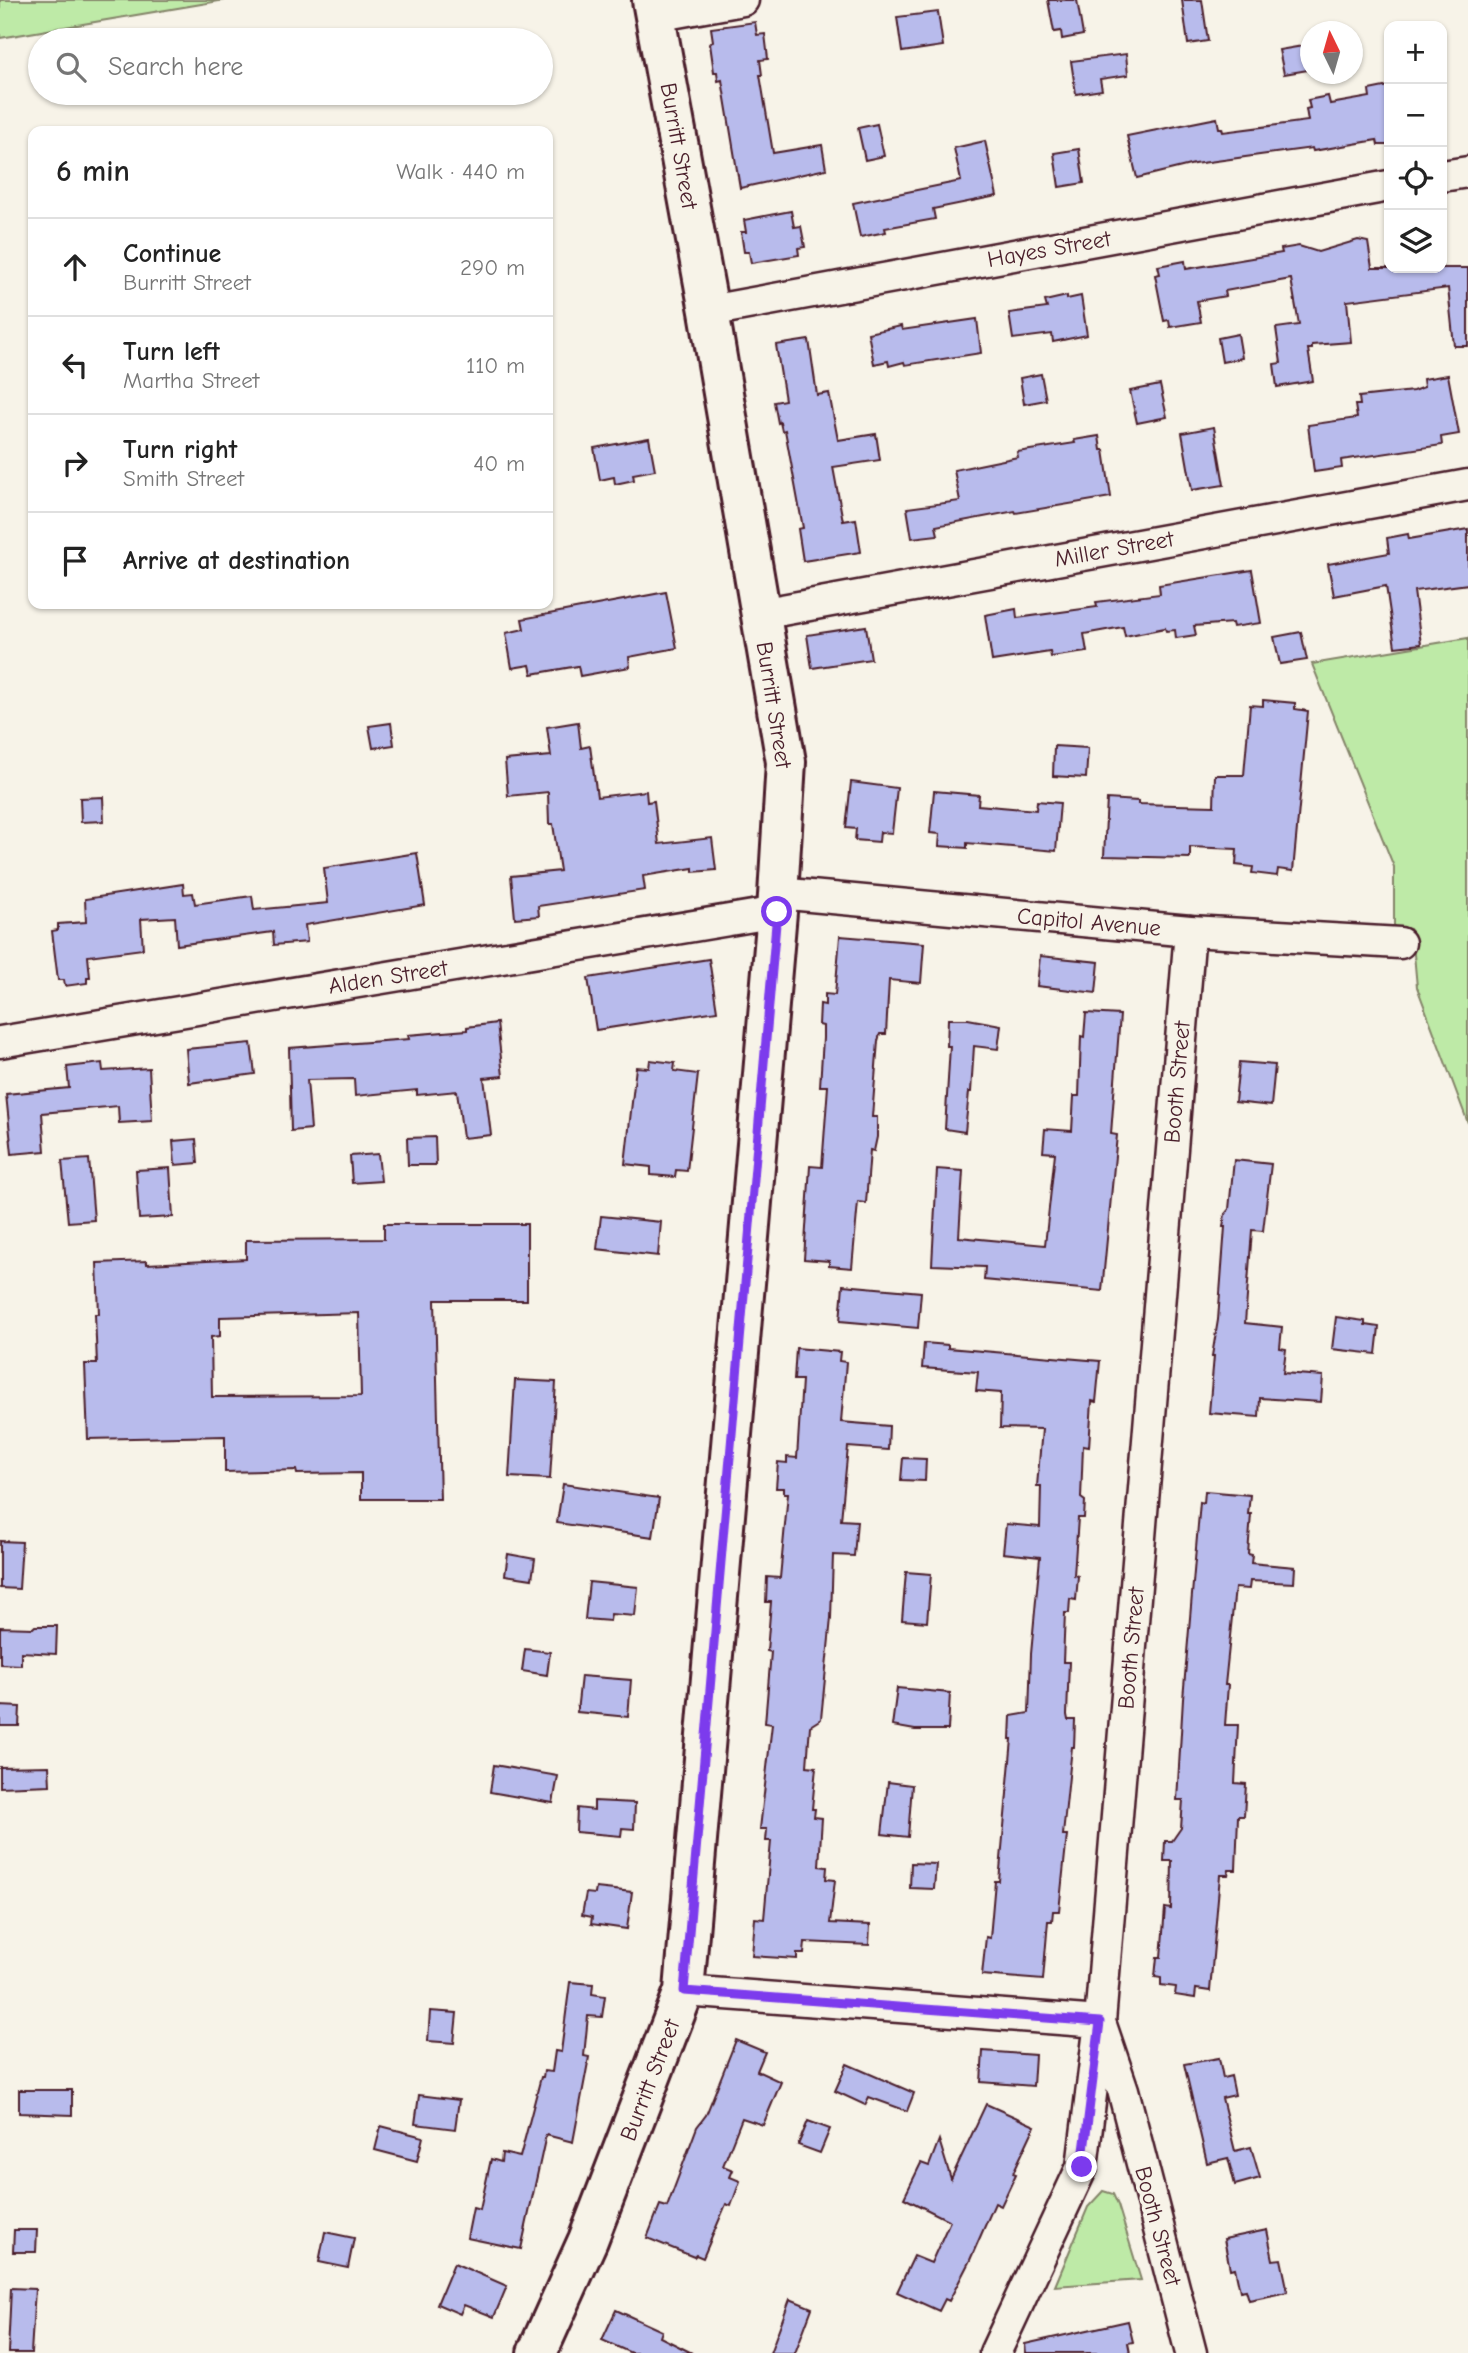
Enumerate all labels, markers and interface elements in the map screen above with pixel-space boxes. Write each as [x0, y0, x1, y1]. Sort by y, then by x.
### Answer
north arrow [1300, 21, 1363, 84]
map controls [1384, 21, 1447, 273]
button: + [1384, 21, 1447, 84]
search box [28, 28, 553, 105]
icon: search [52, 48, 90, 86]
text: Search here [108, 52, 243, 82]
street label: Burritt Street [655, 81, 704, 213]
button: − [1384, 84, 1447, 147]
button: locate [1384, 147, 1447, 210]
text: 6 min [56, 154, 130, 189]
text: Walk · 440 m [396, 158, 525, 185]
button: layers [1384, 210, 1447, 273]
street label: Hayes Street [985, 225, 1114, 273]
text: Continue [123, 239, 221, 269]
icon: ahead [56, 248, 94, 286]
text: 290 m [460, 254, 525, 281]
text: Burritt Street [123, 269, 251, 296]
text: Turn left [123, 337, 220, 367]
icon: left [56, 346, 94, 384]
text: 110 m [466, 352, 525, 379]
text: Martha Street [123, 367, 259, 394]
text: Turn right [123, 435, 237, 465]
icon: right [56, 444, 94, 482]
text: 40 m [473, 450, 525, 477]
text: Smith Street [123, 465, 244, 492]
street label: Miller Street [1052, 525, 1177, 573]
icon: arrive [56, 542, 94, 580]
text: Arrive at destination [123, 546, 350, 576]
street label: Burritt Street [751, 640, 798, 772]
route start [761, 896, 792, 927]
street label: Capitol Avenue [1016, 902, 1162, 942]
street label: Alden Street [327, 954, 451, 1000]
street label: Booth Street [1158, 1018, 1196, 1144]
street label: Booth Street [1112, 1584, 1150, 1710]
street label: Burritt Street [614, 2014, 686, 2145]
route end [1066, 2151, 1097, 2182]
street label: Booth Street [1129, 2163, 1187, 2290]

